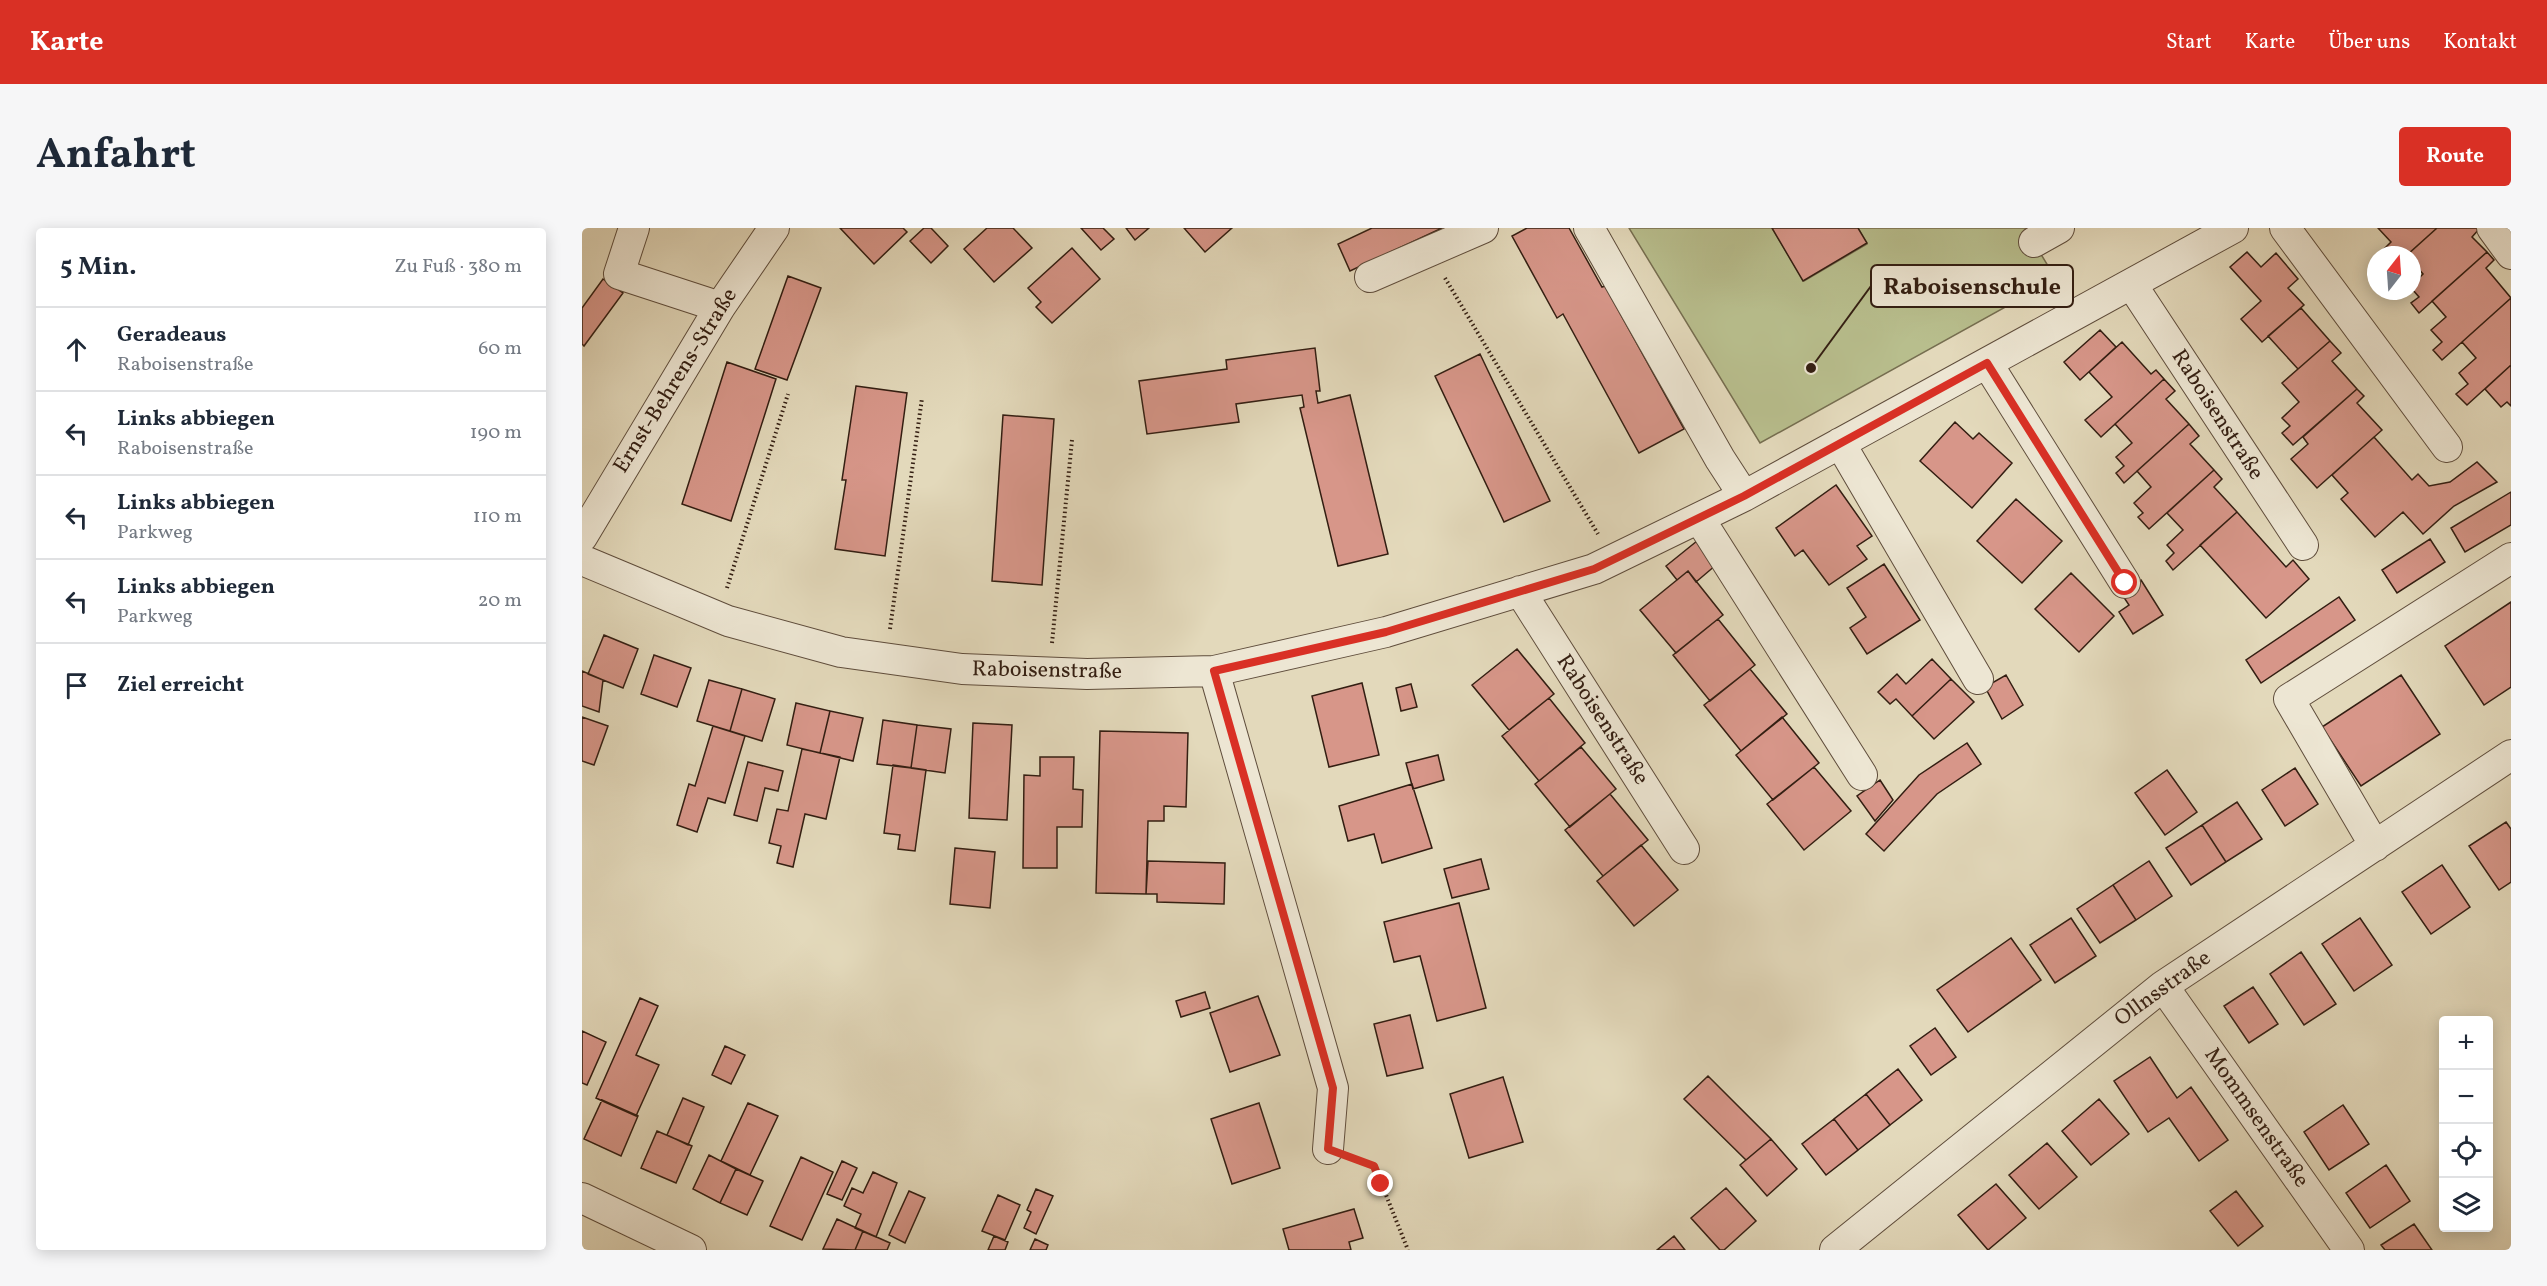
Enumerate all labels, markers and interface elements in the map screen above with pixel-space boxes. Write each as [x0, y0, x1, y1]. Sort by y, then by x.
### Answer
text: Karte [30, 23, 104, 62]
text: Start [2166, 28, 2212, 57]
text: Karte [2245, 28, 2295, 57]
text: Über uns [2328, 28, 2410, 57]
text: Kontakt [2443, 28, 2517, 57]
text: Anfahrt [36, 127, 196, 186]
button: Route [2399, 127, 2511, 186]
north arrow [2367, 246, 2421, 300]
text: 5 Min. [60, 249, 137, 285]
text: Zu Fuß · 380 m [394, 253, 522, 281]
callout: Raboisenschule [1871, 265, 2073, 307]
text: Raboisenschule [1883, 271, 2061, 305]
street label: Ernst-Behrens-Straße [606, 282, 746, 480]
text: Geradeaus [117, 320, 227, 351]
icon: ahead [60, 333, 93, 366]
text: 60 m [478, 335, 522, 363]
street label: Raboisenstraße [2163, 344, 2271, 486]
text: Raboisenstraße [117, 351, 254, 379]
text: Links abbiegen [117, 404, 275, 435]
icon: left [60, 417, 93, 450]
text: 190 m [470, 419, 522, 447]
text: Raboisenstraße [117, 435, 254, 463]
text: Links abbiegen [117, 488, 275, 519]
icon: left [60, 501, 93, 534]
text: 110 m [473, 503, 522, 531]
text: Parkweg [117, 519, 193, 547]
route start [2111, 569, 2137, 595]
text: Links abbiegen [117, 572, 275, 603]
icon: left [60, 585, 93, 618]
text: 20 m [478, 587, 522, 615]
text: Parkweg [117, 603, 193, 631]
street label: Raboisenstraße [1548, 649, 1656, 791]
street label: Raboisenstraße [972, 654, 1122, 688]
icon: arrive [60, 669, 93, 702]
text: Ziel erreicht [117, 670, 244, 701]
street label: Ollnsstraße [2108, 943, 2218, 1035]
map controls [2439, 1016, 2493, 1232]
button: + [2439, 1016, 2493, 1070]
street label: Mommsenstraße [2196, 1042, 2316, 1194]
button: − [2439, 1070, 2493, 1124]
button: locate [2439, 1124, 2493, 1178]
route end [1367, 1170, 1393, 1196]
button: layers [2439, 1178, 2493, 1232]

